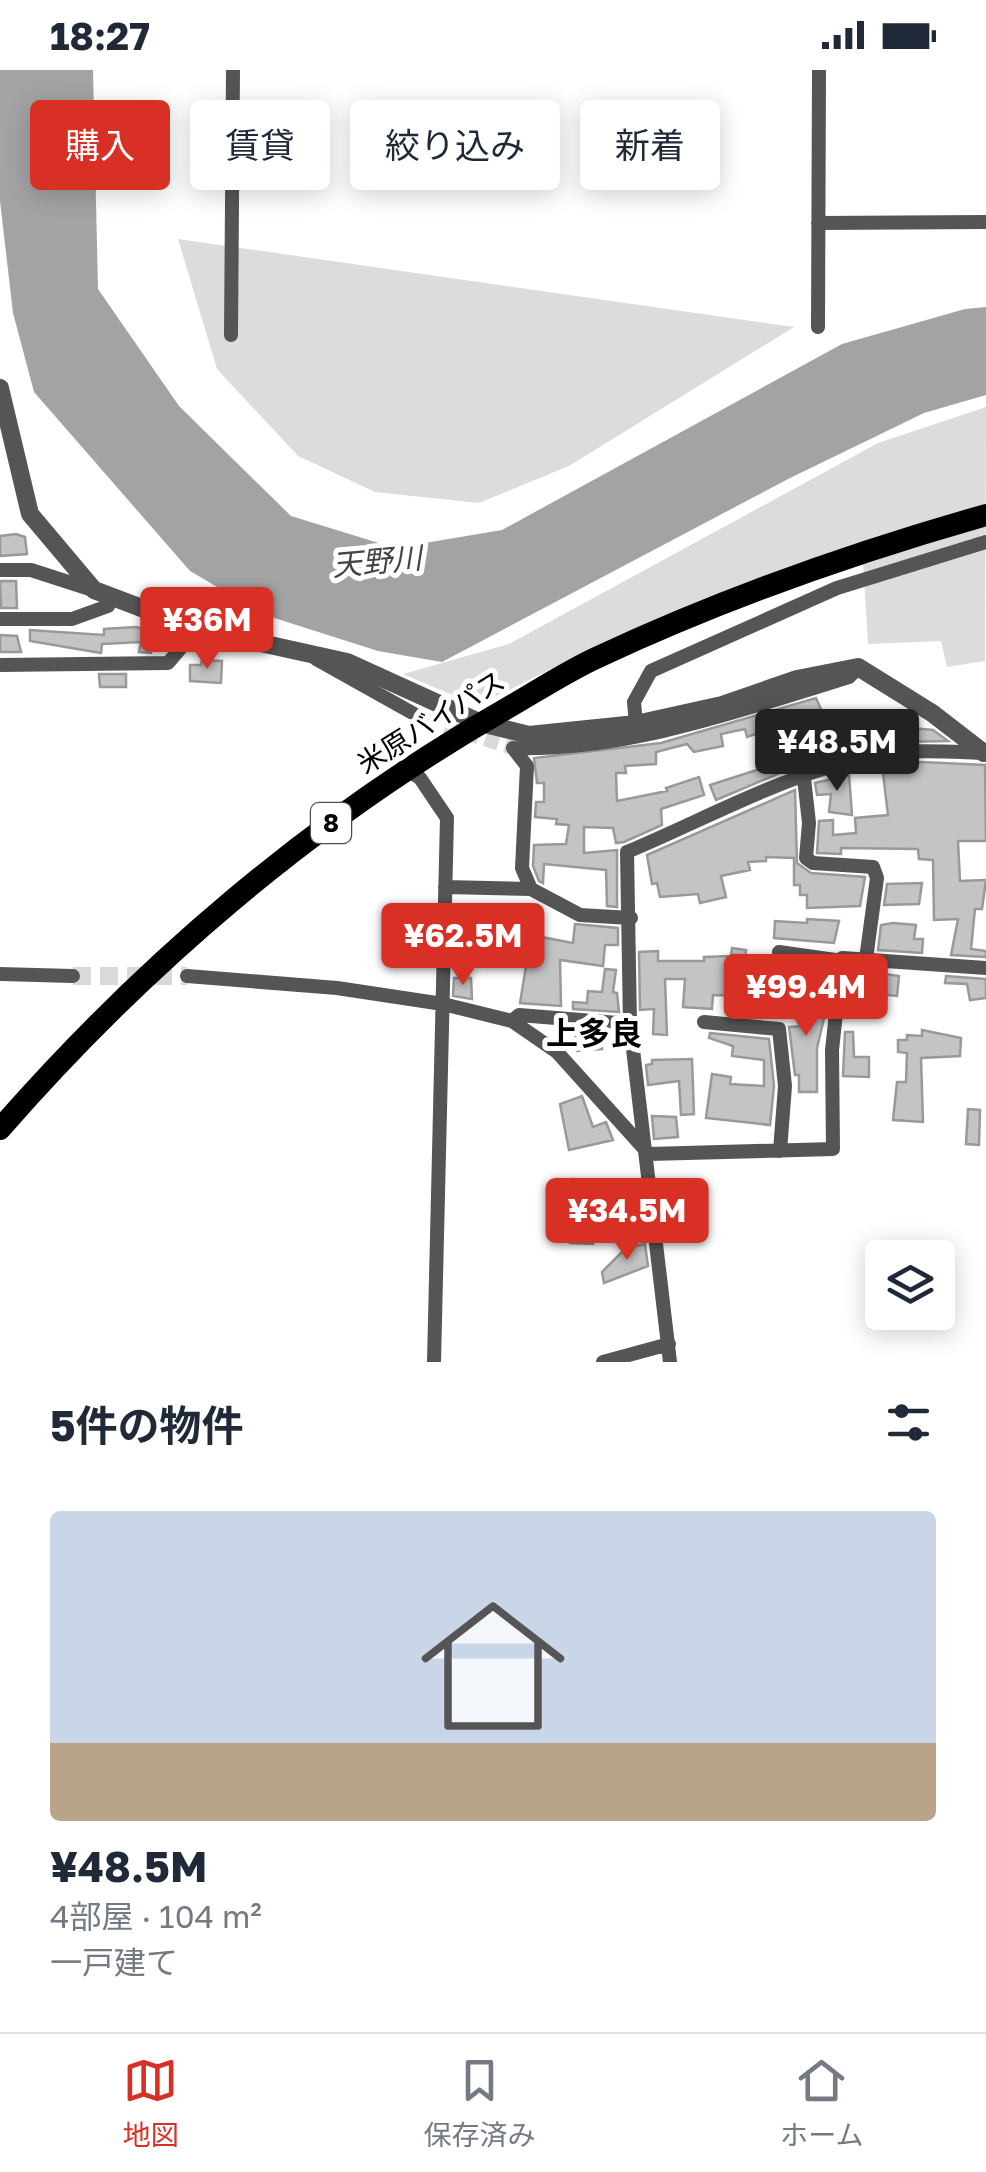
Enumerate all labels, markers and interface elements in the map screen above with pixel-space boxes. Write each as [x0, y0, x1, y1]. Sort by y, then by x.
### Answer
text: 18:27 [50, 13, 150, 58]
chip: 購入 [30, 100, 170, 190]
chip: 賃貸 [190, 100, 330, 190]
chip: 絞り込み [350, 100, 560, 190]
chip: 新着 [580, 100, 720, 190]
water label: 天野川 [331, 539, 426, 583]
pin: ¥36M [148, 587, 266, 672]
text: ¥36M [162, 600, 252, 638]
street label: 米原バイパス [351, 663, 510, 780]
pin: ¥48.5M [756, 709, 918, 794]
text: ¥48.5M [777, 722, 897, 760]
road number: 8 [311, 803, 351, 843]
pin: ¥62.5M [382, 903, 544, 988]
text: ¥62.5M [403, 916, 523, 954]
pin: ¥99.4M [725, 954, 887, 1039]
text: ¥99.4M [746, 967, 866, 1005]
district label: 上多良 [546, 1014, 642, 1052]
pin: ¥34.5M [546, 1178, 708, 1263]
text: ¥34.5M [568, 1191, 686, 1229]
map controls [865, 1240, 955, 1330]
button: layers [865, 1240, 955, 1330]
icon: filters [881, 1395, 936, 1450]
text: 5件の物件 [50, 1400, 244, 1450]
icon: home [403, 1576, 583, 1756]
text: ¥48.5M [50, 1841, 207, 1891]
text: 4部屋 · 104 m² [50, 1897, 262, 1935]
text: 一戸建て [50, 1943, 178, 1981]
tab: 地図 [122, 2053, 178, 2153]
tab: 保存済み [423, 2053, 535, 2153]
tab: ホーム [780, 2053, 864, 2153]

